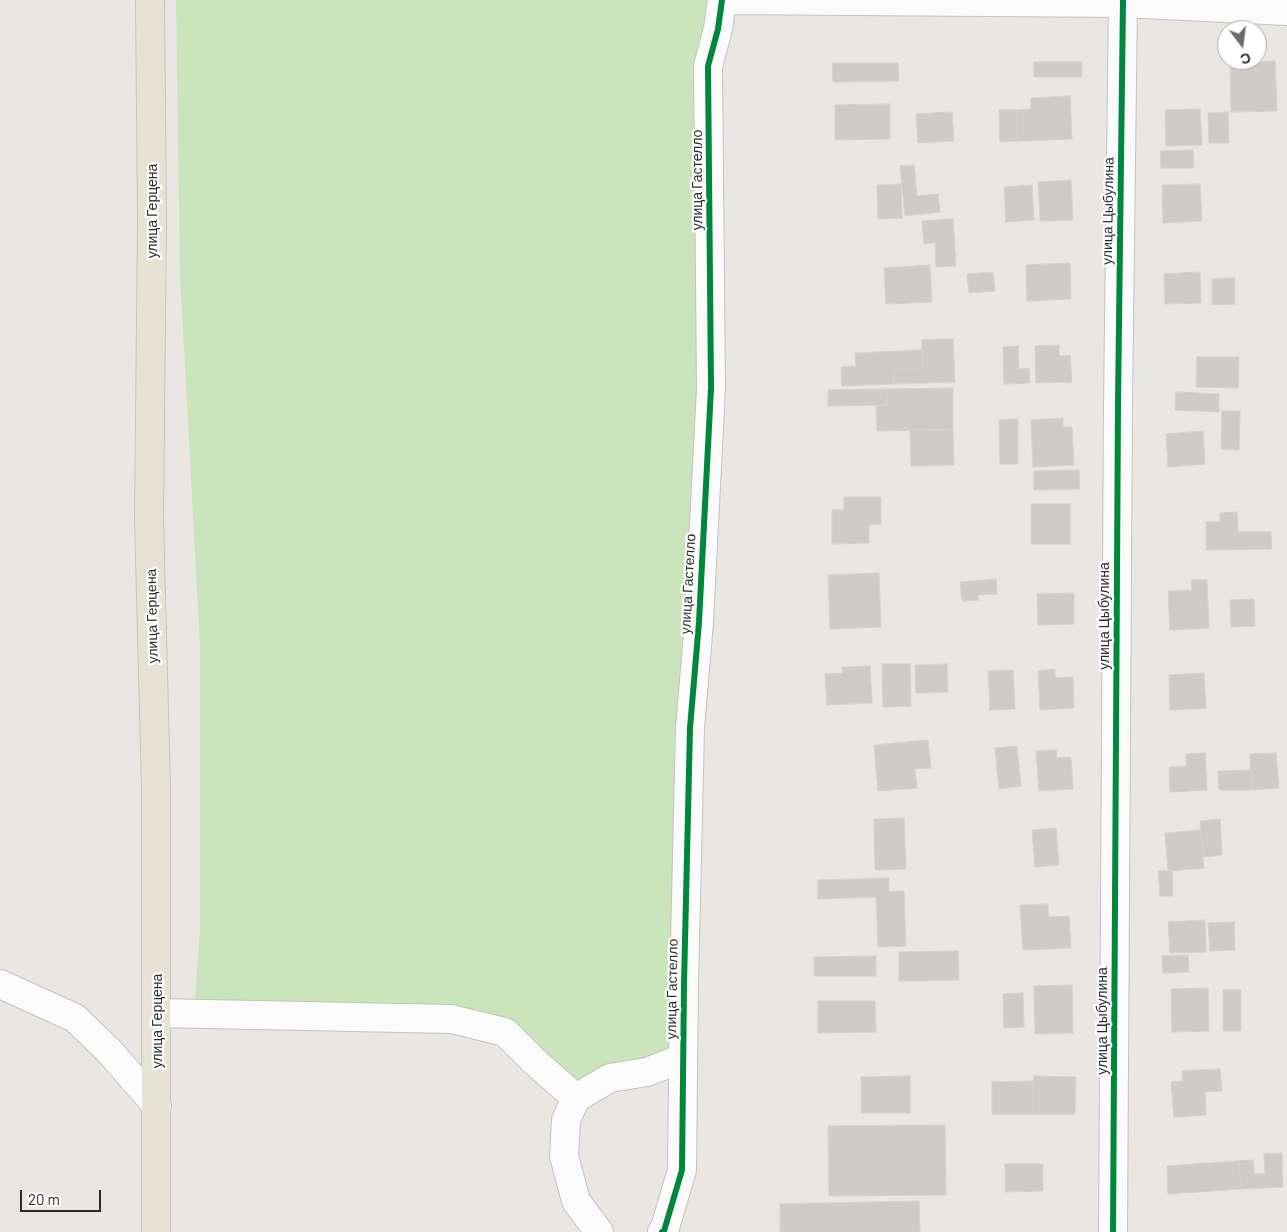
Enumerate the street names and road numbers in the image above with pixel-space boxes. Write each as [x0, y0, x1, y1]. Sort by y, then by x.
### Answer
street label: улица Гастелло [689, 130, 705, 230]
street label: улица Цыбулина [1099, 157, 1117, 265]
street label: улица Герцена [144, 164, 160, 258]
street label: улица Гастелло [677, 533, 699, 635]
street label: улица Цыбулина [1096, 562, 1112, 670]
street label: улица Герцена [143, 569, 161, 663]
street label: улица Гастелло [663, 938, 681, 1040]
street label: улица Цыбулина [1094, 967, 1110, 1075]
street label: улица Герцена [149, 974, 165, 1068]

